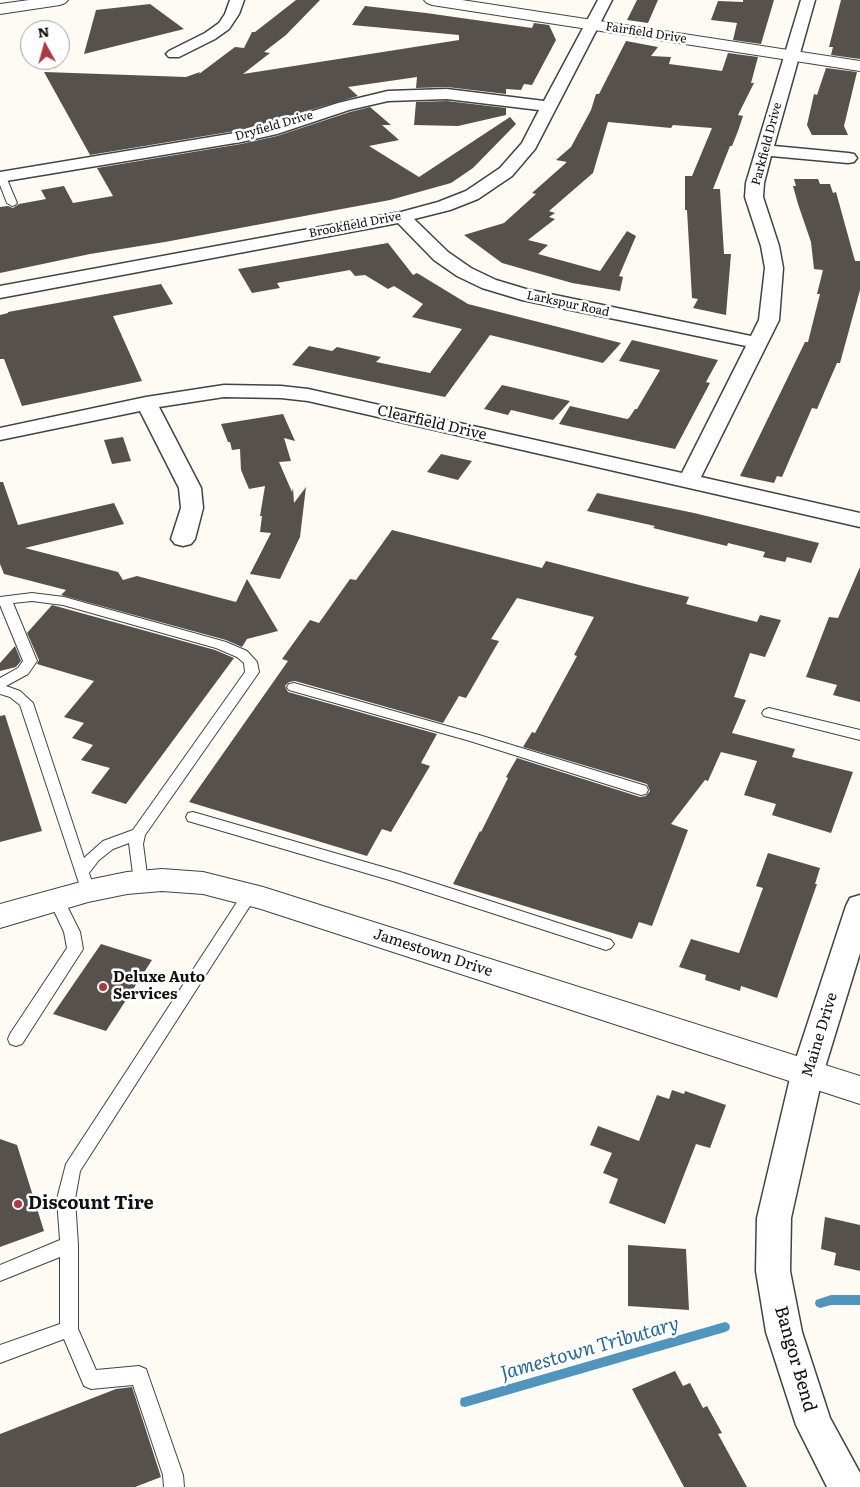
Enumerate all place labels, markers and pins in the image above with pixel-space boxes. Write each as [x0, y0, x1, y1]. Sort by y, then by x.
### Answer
place label: Deluxe Auto Services [113, 969, 205, 1004]
marker: Deluxe Auto Services [97, 981, 109, 993]
place label: Discount Tire [28, 1193, 154, 1215]
marker: Discount Tire [12, 1198, 24, 1210]

